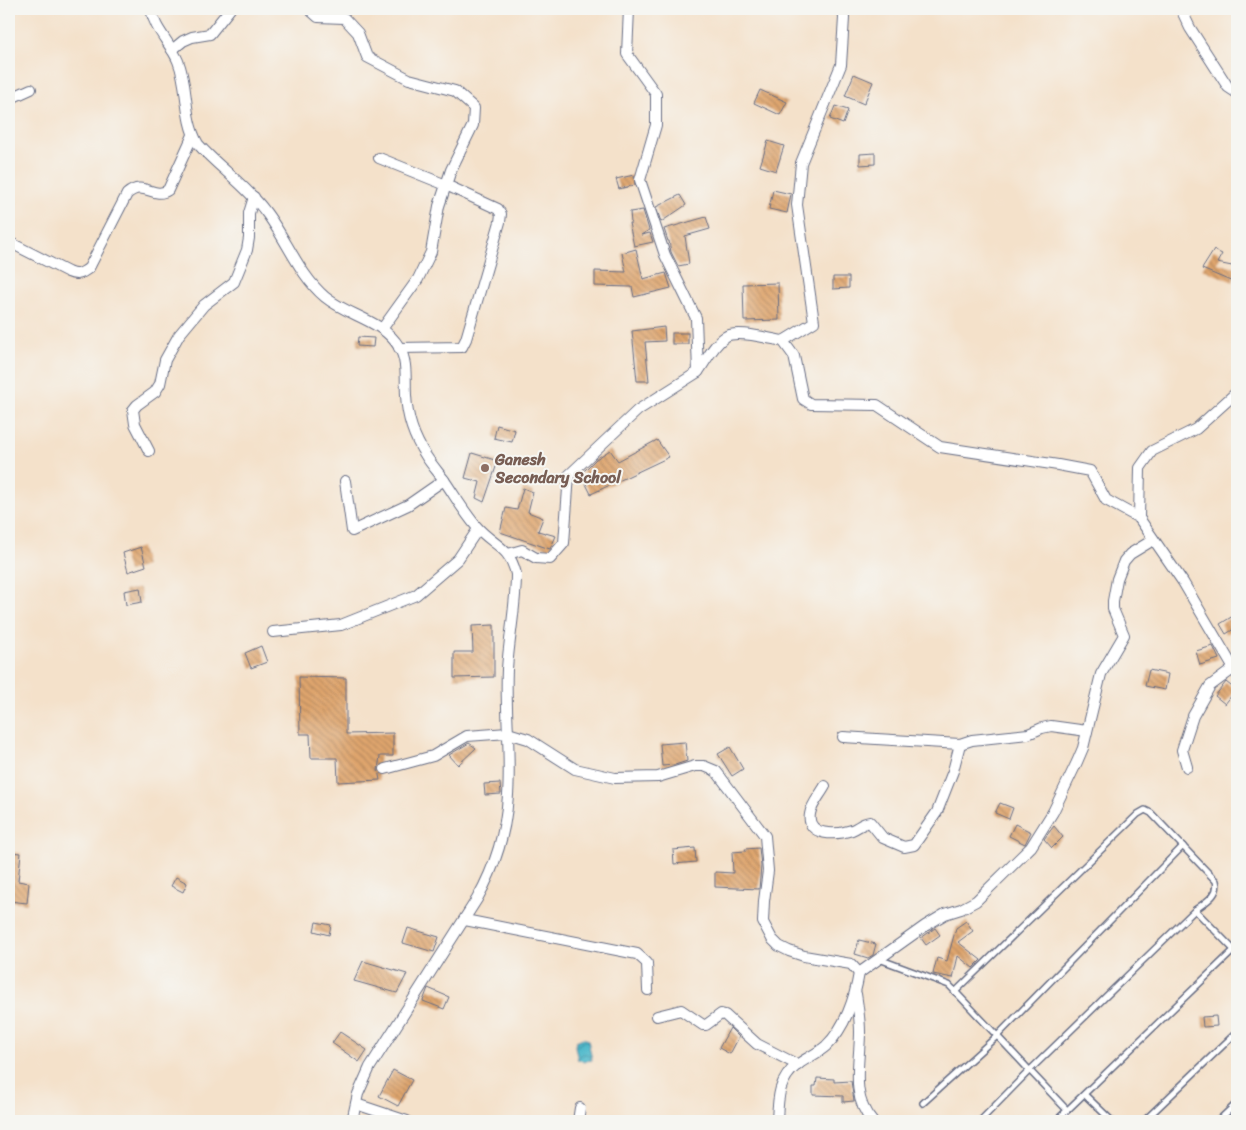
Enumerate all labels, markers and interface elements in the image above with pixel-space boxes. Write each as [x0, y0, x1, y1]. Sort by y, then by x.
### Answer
place label: Ganesh Secondary School [494, 445, 622, 492]
marker: Ganesh Secondary School [479, 462, 491, 474]

